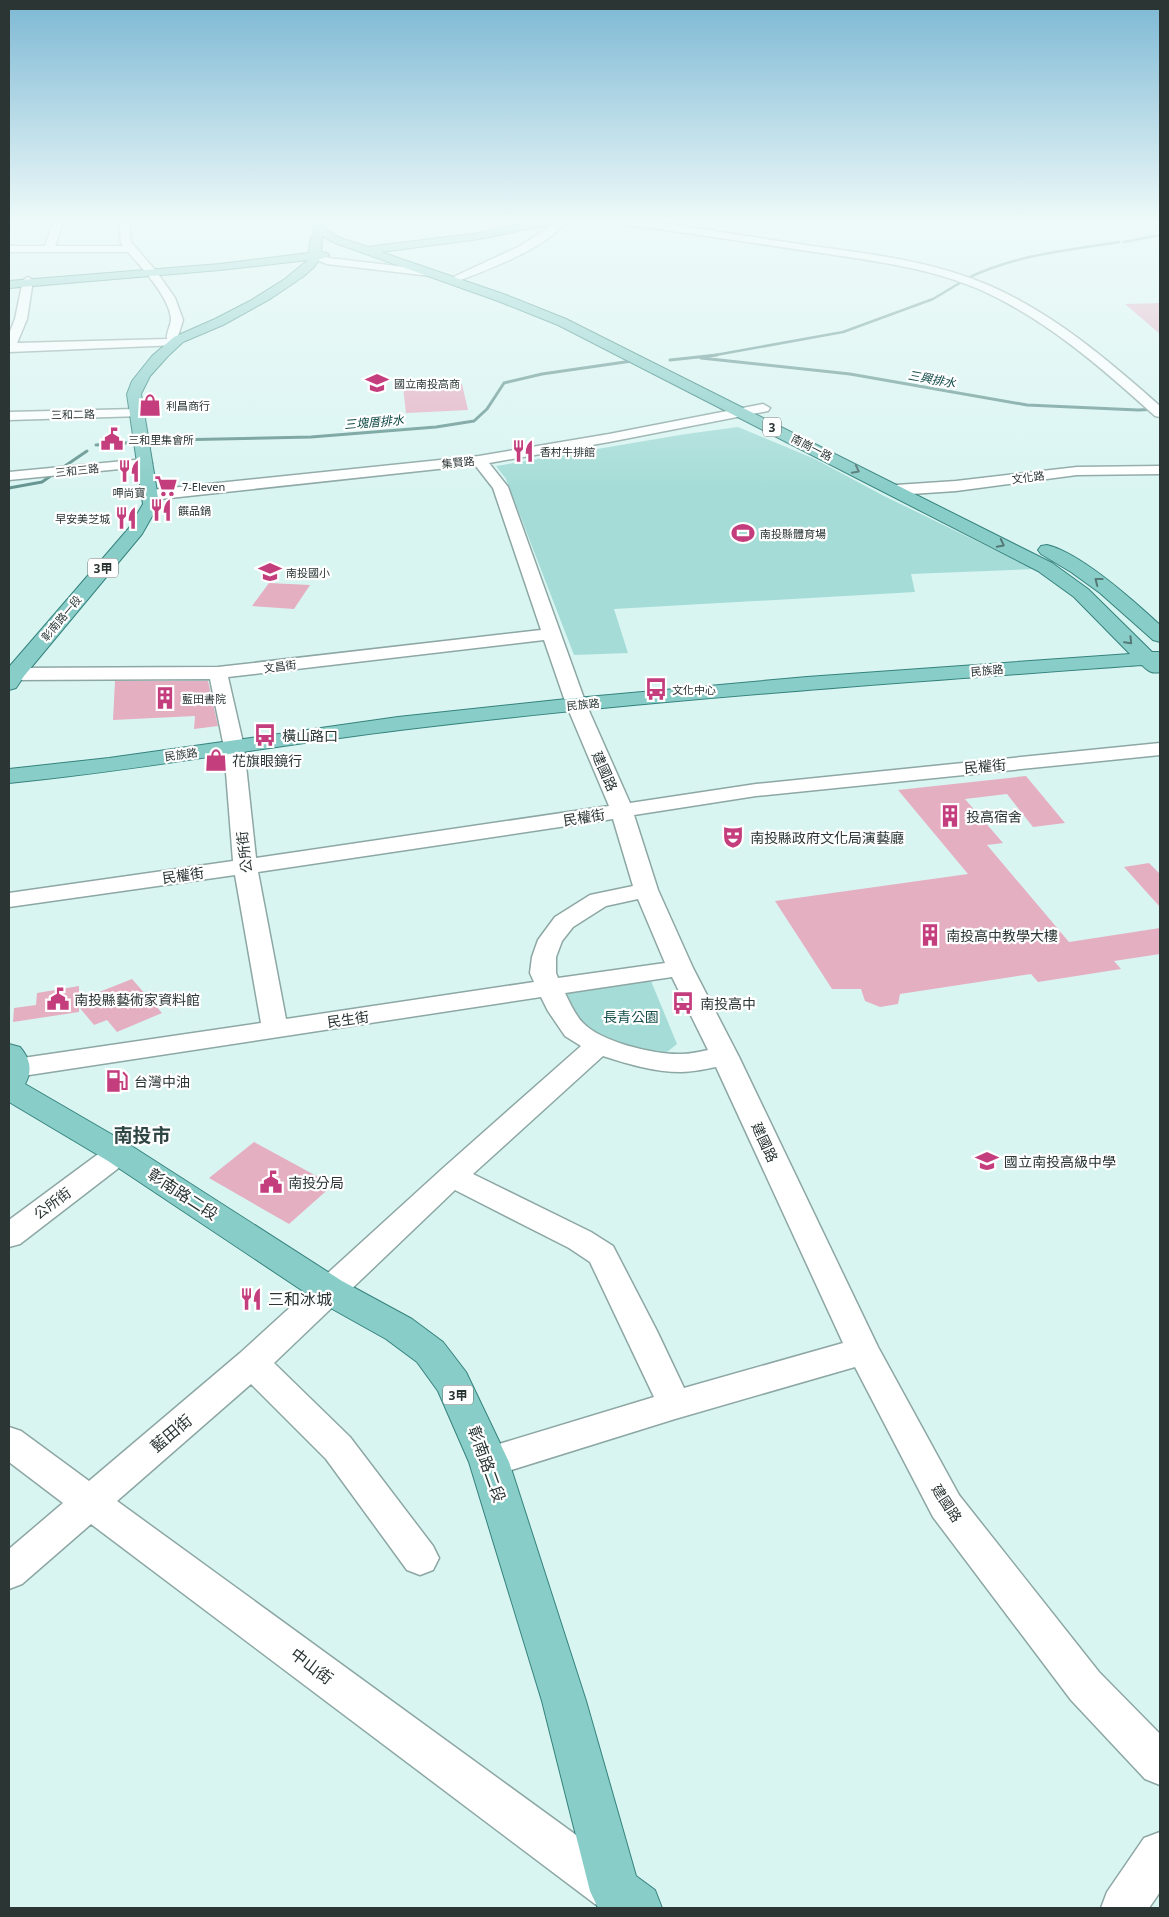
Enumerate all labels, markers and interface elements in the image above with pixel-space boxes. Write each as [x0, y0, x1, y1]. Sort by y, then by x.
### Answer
water label: 三興排水 [907, 366, 958, 392]
school or university icon: 國立南投高商 [364, 370, 390, 396]
place label: 國立南投高商 [394, 376, 460, 391]
shop icon: 利昌商行 [137, 392, 163, 418]
place label: 利昌商行 [166, 398, 210, 413]
street label: 三和二路 [51, 406, 95, 422]
water label: 三塊厝排水 [343, 411, 406, 433]
road number: 3 [763, 418, 781, 437]
public building icon: 三和里集會所 [99, 426, 125, 452]
street label: 南崗一路 [789, 430, 835, 464]
place label: 三和里集會所 [128, 432, 194, 447]
restaurant icon: 香村牛排館 [510, 438, 536, 464]
place label: 香村牛排館 [540, 444, 595, 459]
street label: 集賢路 [441, 453, 475, 471]
restaurant icon: 呷尚寶 [116, 458, 142, 484]
street label: 三和三路 [54, 460, 100, 480]
one-way arrow [851, 463, 860, 474]
street label: 文化路 [1011, 468, 1045, 486]
supermarket icon: 7-Eleven [153, 473, 179, 499]
place label: 7-Eleven [182, 479, 225, 494]
place label: 呷尚寶 [113, 485, 146, 500]
restaurant icon: 饌品鍋 [148, 497, 174, 523]
place label: 饌品鍋 [178, 503, 211, 518]
restaurant icon: 早安美芝城 [113, 505, 139, 531]
place label: 早安美芝城 [55, 511, 110, 526]
sports icon: 南投縣體育場 [730, 520, 756, 546]
place label: 南投縣體育場 [760, 526, 826, 541]
one-way arrow [995, 538, 1004, 548]
road number: 3甲 [88, 558, 118, 578]
school or university icon: 南投國小 [257, 559, 283, 585]
place label: 南投國小 [286, 565, 330, 580]
one-way arrow [1094, 578, 1104, 587]
street label: 彰南路一段 [38, 592, 84, 644]
one-way arrow [1123, 635, 1132, 644]
street label: 文昌街 [263, 656, 297, 676]
street label: 民族路 [970, 661, 1004, 679]
bus stop icon: 文化中心 [643, 676, 669, 702]
place label: 文化中心 [672, 682, 716, 697]
building icon: 藍田書院 [152, 685, 178, 711]
place label: 藍田書院 [182, 691, 226, 706]
street label: 民族路 [566, 695, 600, 713]
bus stop icon: 橫山路口 [252, 722, 278, 748]
place label: 橫山路口 [282, 726, 338, 745]
street label: 民族路 [164, 744, 198, 764]
shop icon: 花旗眼鏡行 [203, 747, 229, 773]
street label: 建國路 [588, 748, 622, 794]
place label: 花旗眼鏡行 [232, 751, 302, 770]
street label: 民權街 [963, 755, 1007, 777]
building icon: 投高宿舍 [937, 803, 963, 829]
street label: 民權街 [562, 804, 606, 830]
place label: 投高宿舍 [966, 807, 1022, 826]
theatre icon: 南投縣政府文化局演藝廳 [720, 824, 746, 850]
place label: 南投縣政府文化局演藝廳 [750, 828, 904, 847]
street label: 公所街 [232, 830, 256, 874]
street label: 民權街 [161, 863, 205, 887]
building icon: 南投高中教學大樓 [917, 922, 943, 948]
place label: 南投高中教學大樓 [946, 926, 1058, 945]
public building icon: 南投縣藝術家資料館 [45, 986, 71, 1012]
place label: 南投縣藝術家資料館 [74, 990, 200, 1009]
bus stop icon: 南投高中 [670, 990, 696, 1016]
place label: 南投高中 [700, 994, 756, 1013]
street label: 民生街 [326, 1007, 370, 1031]
park label: 長青公園 [603, 1007, 659, 1026]
fuel station icon: 台灣中油 [104, 1068, 130, 1094]
place label: 台灣中油 [134, 1072, 190, 1091]
street label: 建國路 [748, 1119, 782, 1165]
district label: 南投市 [113, 1122, 171, 1148]
school or university icon: 國立南投高級中學 [974, 1148, 1000, 1174]
place label: 國立南投高級中學 [1004, 1152, 1116, 1171]
street label: 彰南路二段 [143, 1163, 223, 1225]
public building icon: 南投分局 [258, 1169, 284, 1195]
place label: 南投分局 [288, 1173, 344, 1192]
street label: 公所街 [30, 1183, 74, 1223]
restaurant icon: 三和冰城 [238, 1286, 264, 1312]
place label: 三和冰城 [268, 1288, 332, 1310]
road number: 3甲 [443, 1386, 473, 1404]
street label: 藍田街 [146, 1409, 196, 1457]
street label: 彰南路二段 [463, 1423, 511, 1505]
street label: 建國路 [928, 1480, 966, 1526]
street label: 中山街 [286, 1643, 338, 1689]

